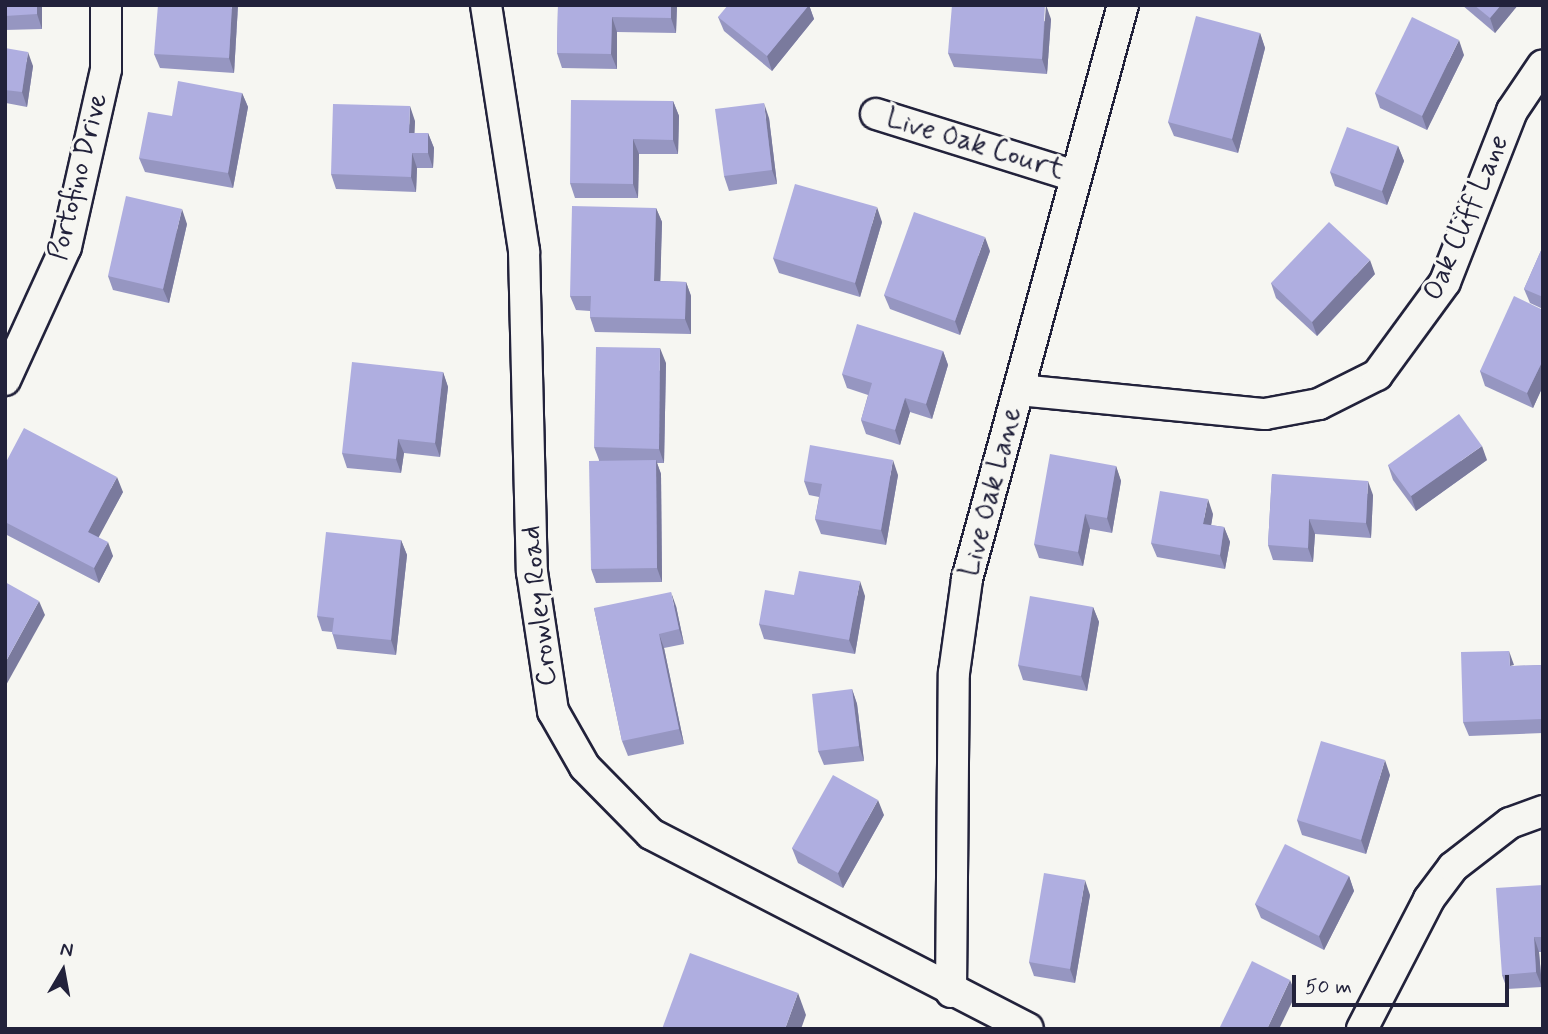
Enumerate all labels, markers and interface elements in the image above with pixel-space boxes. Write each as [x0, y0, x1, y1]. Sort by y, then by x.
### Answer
street label: Portofino Drive [42, 91, 116, 263]
street label: Live Oak Court [885, 103, 1065, 187]
street label: Oak Cliff Lane [1416, 127, 1518, 309]
street label: Live Oak Lane [954, 405, 1030, 579]
street label: Crowley Road [515, 525, 565, 687]
north arrow [28, 936, 98, 1006]
text: N [58, 936, 75, 963]
scale bar [1296, 960, 1513, 1004]
text: 50 m [1305, 973, 1352, 1001]

